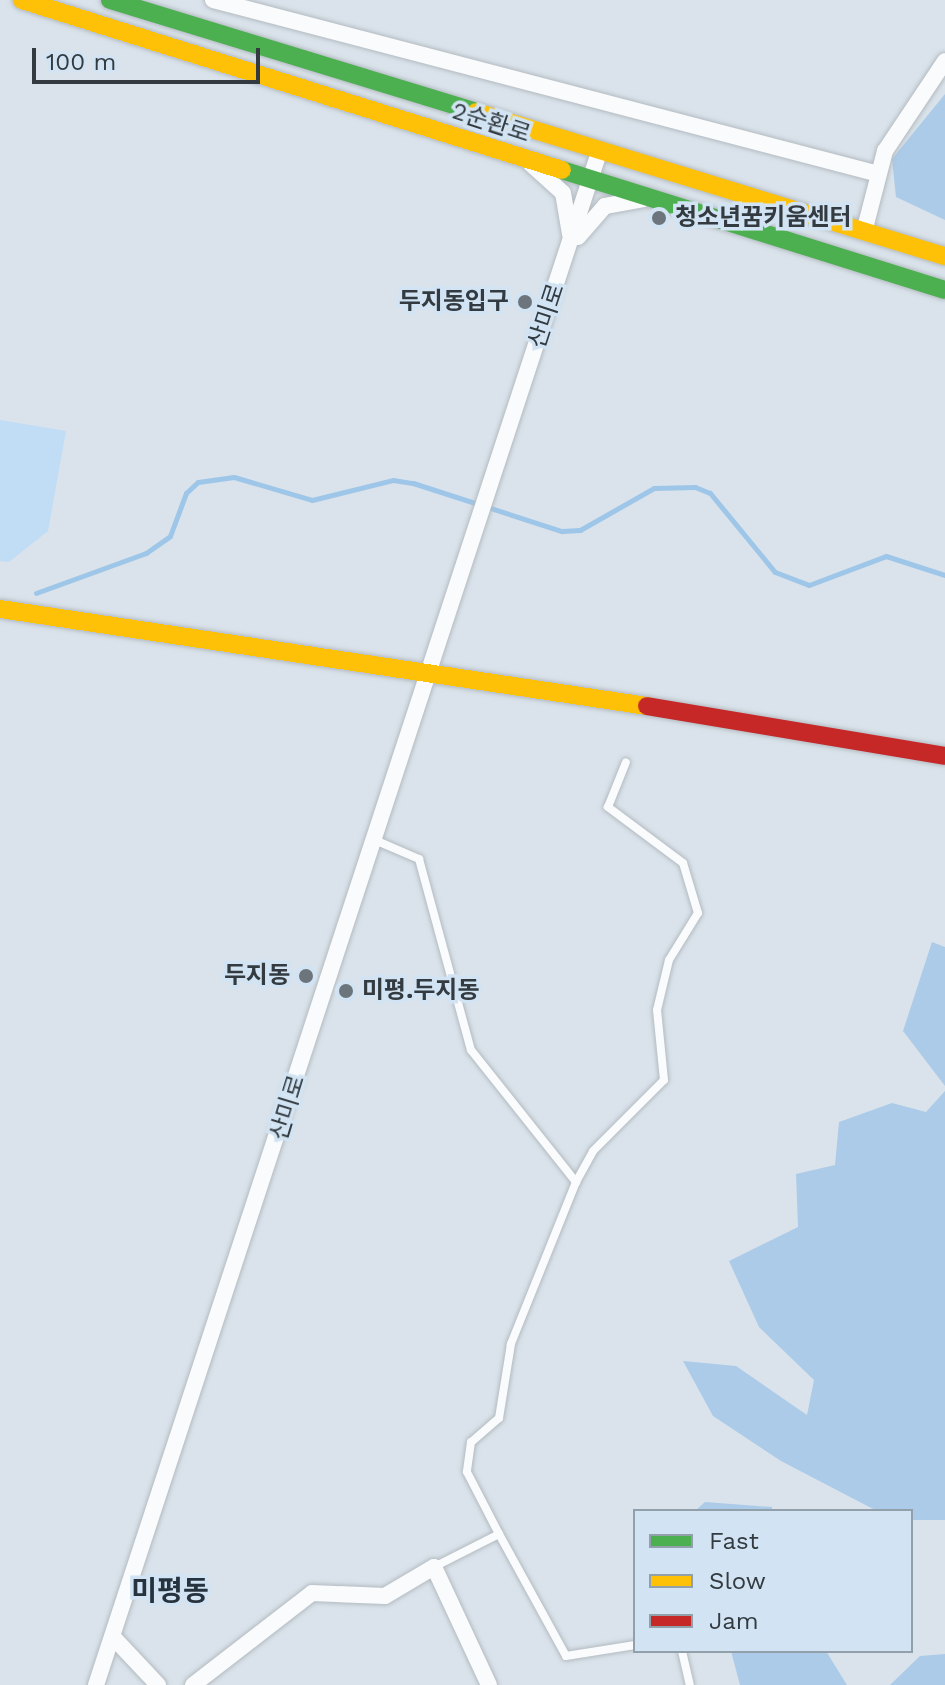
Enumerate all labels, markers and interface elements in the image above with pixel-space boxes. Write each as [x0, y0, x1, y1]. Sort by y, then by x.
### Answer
scale bar [36, 32, 264, 82]
text: 100 m [46, 48, 116, 76]
street label: 2순환로 [448, 97, 534, 149]
place label: 청소년꿈키움센터 [675, 204, 852, 232]
marker: 청소년꿈키움센터 [650, 209, 668, 227]
street label: 산미로 [523, 280, 571, 352]
place label: 두지동입구 [399, 288, 509, 316]
marker: 두지동입구 [516, 293, 534, 311]
place label: 두지동 [224, 962, 290, 990]
marker: 두지동 [297, 967, 315, 985]
place label: 미평.두지동 [362, 977, 479, 1005]
marker: 미평.두지동 [337, 982, 355, 1000]
street label: 산미로 [265, 1072, 311, 1144]
legend [633, 1509, 913, 1653]
text: Fast [709, 1527, 759, 1555]
text: Slow [709, 1567, 766, 1595]
district label: 미평동 [131, 1574, 209, 1608]
text: Jam [709, 1607, 759, 1635]

